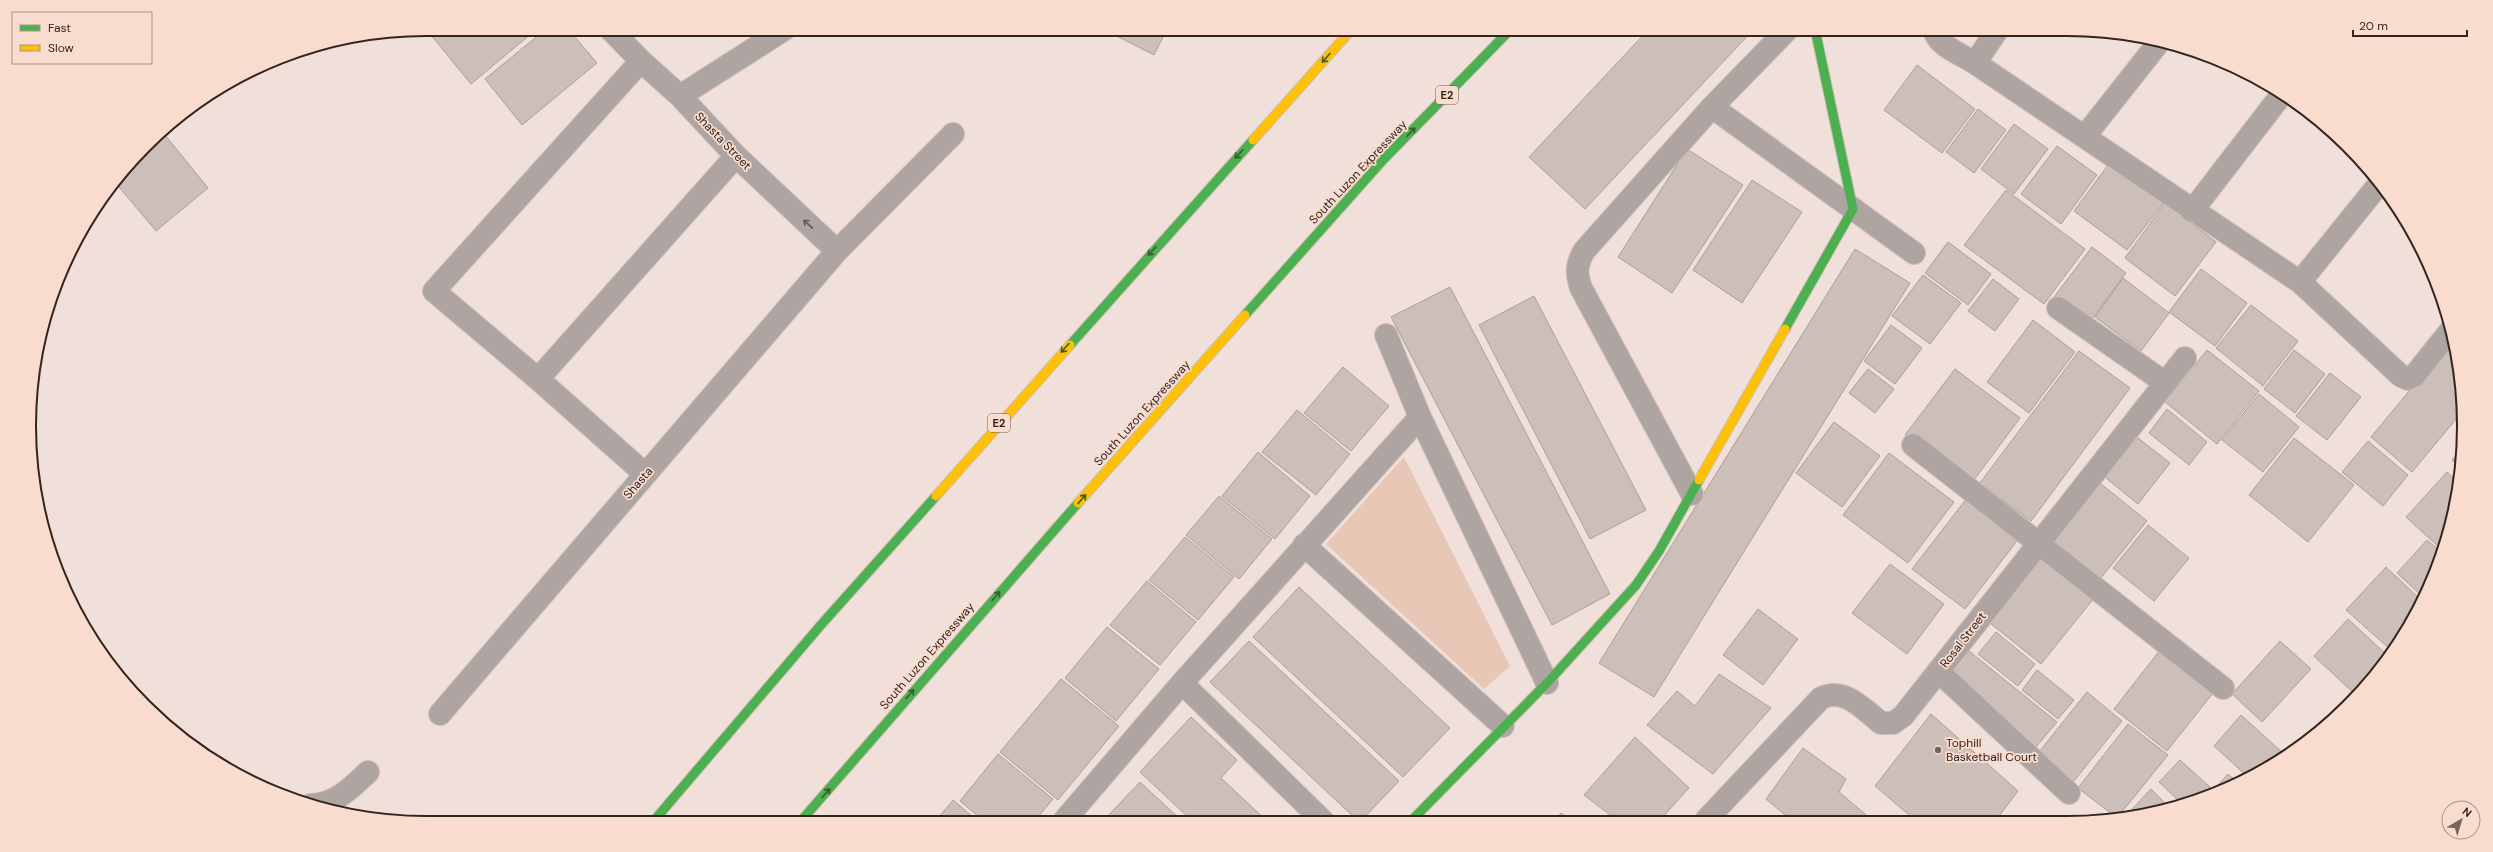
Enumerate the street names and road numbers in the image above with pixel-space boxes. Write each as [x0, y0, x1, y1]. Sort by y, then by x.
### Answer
road number: E2 [1436, 86, 1458, 104]
street label: Shasta Street [691, 109, 755, 174]
street label: South Luzon Expressway [1306, 116, 1411, 227]
street label: South Luzon Expressway [1090, 357, 1194, 469]
road number: E2 [988, 414, 1010, 432]
street label: Shasta [620, 464, 656, 502]
street label: South Luzon Expressway [876, 599, 978, 713]
street label: Rosal Street [1936, 609, 1990, 671]

